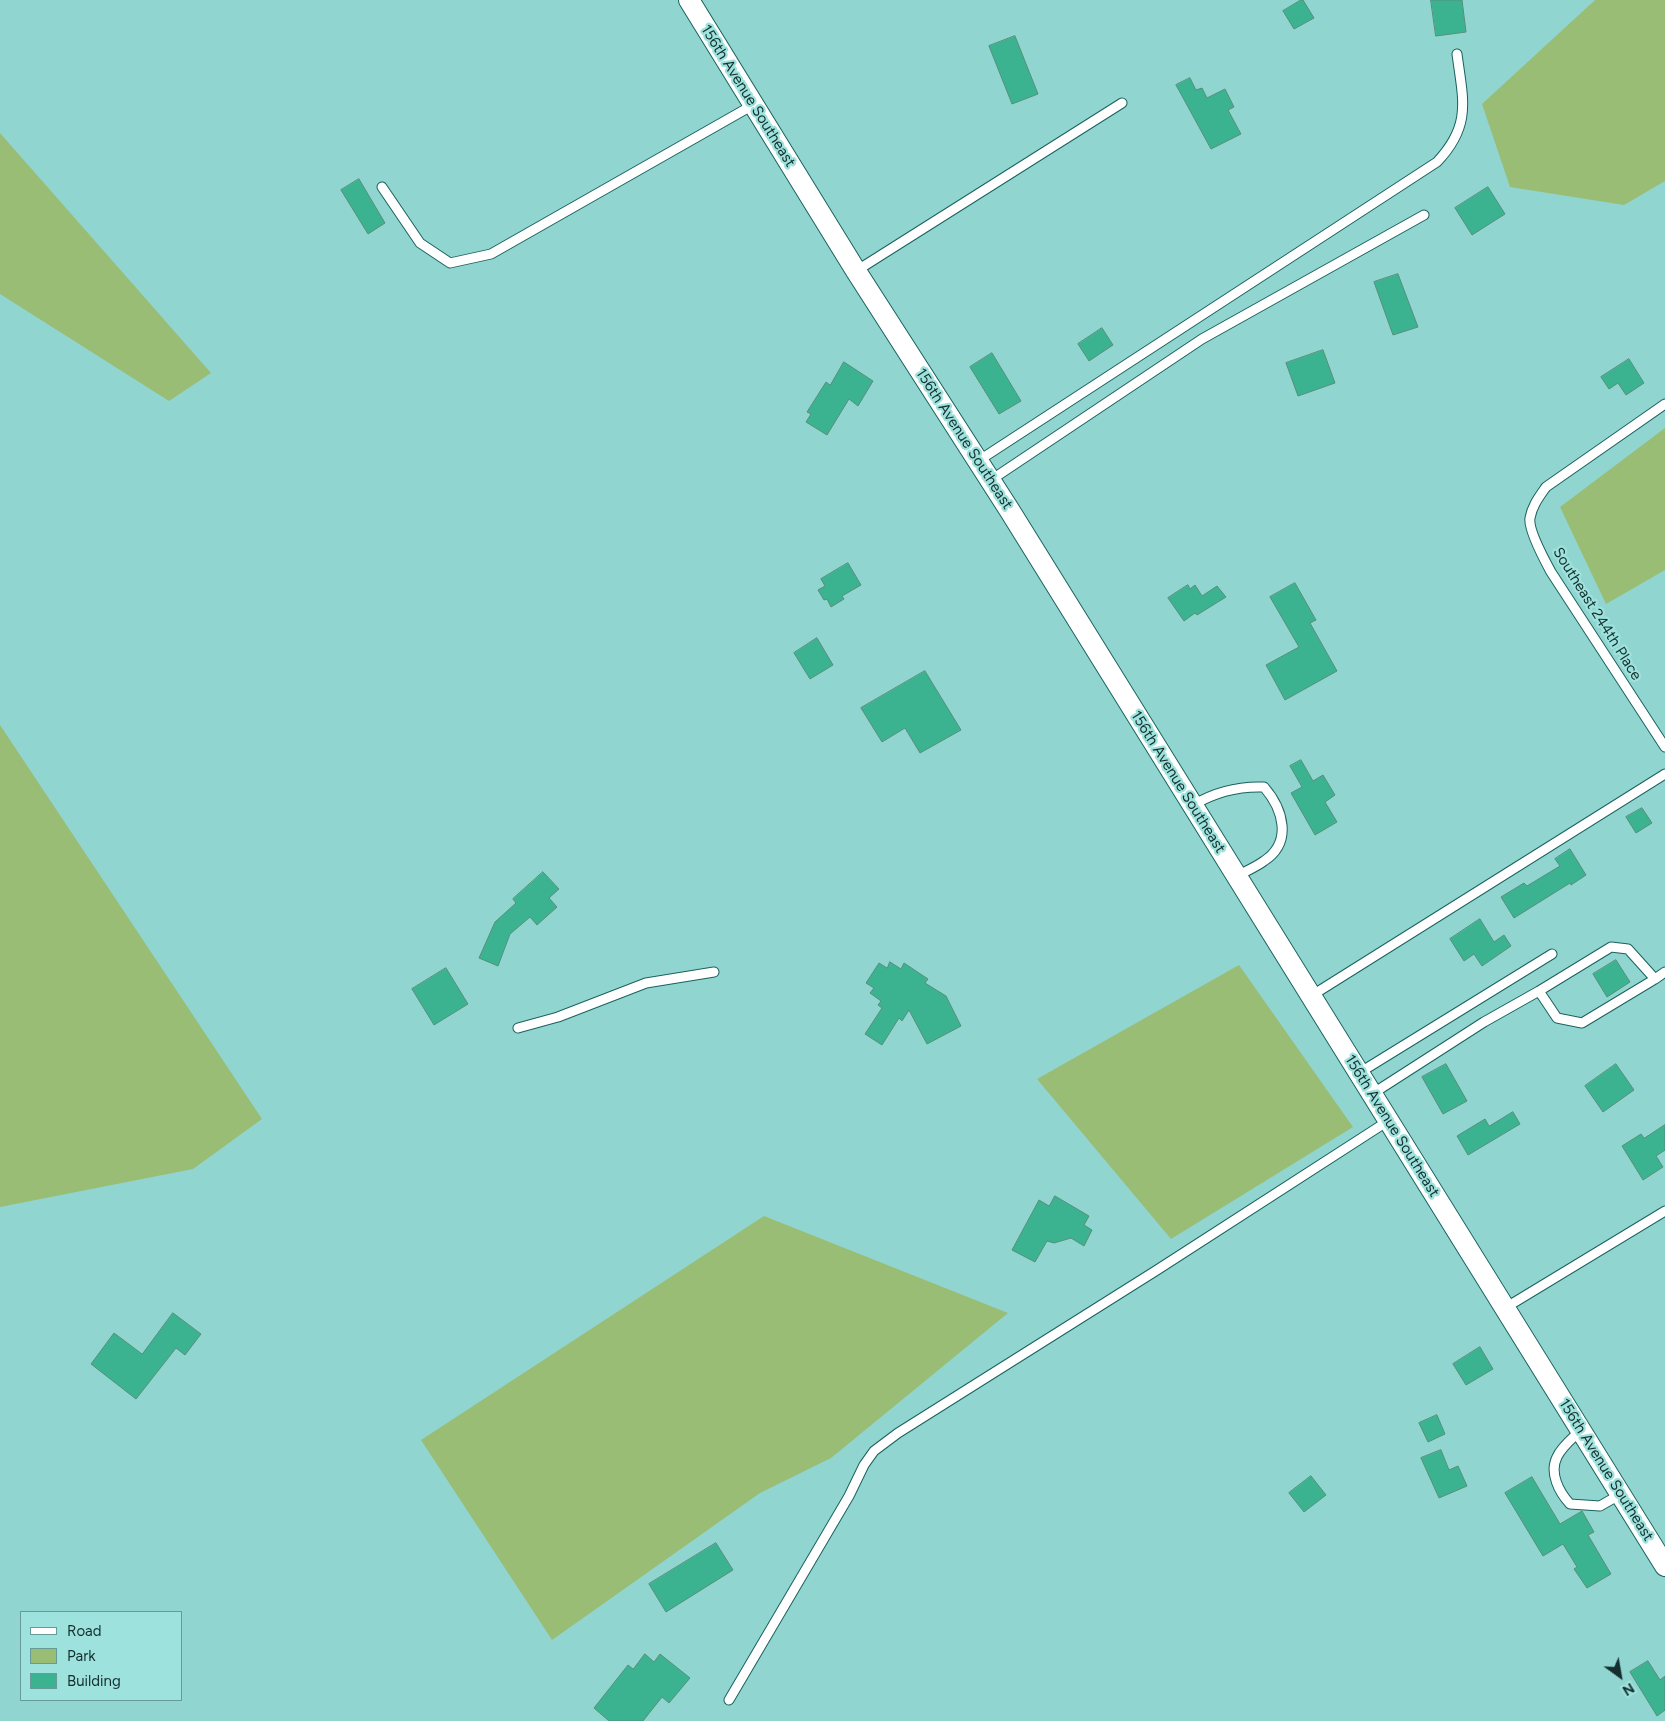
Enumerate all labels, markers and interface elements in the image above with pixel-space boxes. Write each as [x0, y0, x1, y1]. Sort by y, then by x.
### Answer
street label: 156th Avenue Southeast [697, 22, 799, 170]
street label: 156th Avenue Southeast [912, 365, 1016, 513]
street label: Southeast 244th Place [1549, 544, 1645, 684]
street label: 156th Avenue Southeast [1127, 708, 1229, 856]
street label: 156th Avenue Southeast [1341, 1052, 1443, 1200]
street label: 156th Avenue Southeast [1555, 1396, 1657, 1544]
legend [20, 1611, 182, 1701]
text: Road [67, 1622, 102, 1640]
text: Park [67, 1647, 96, 1665]
north arrow [1595, 1651, 1645, 1701]
text: Building [67, 1672, 121, 1690]
text: N [1619, 1679, 1637, 1699]

